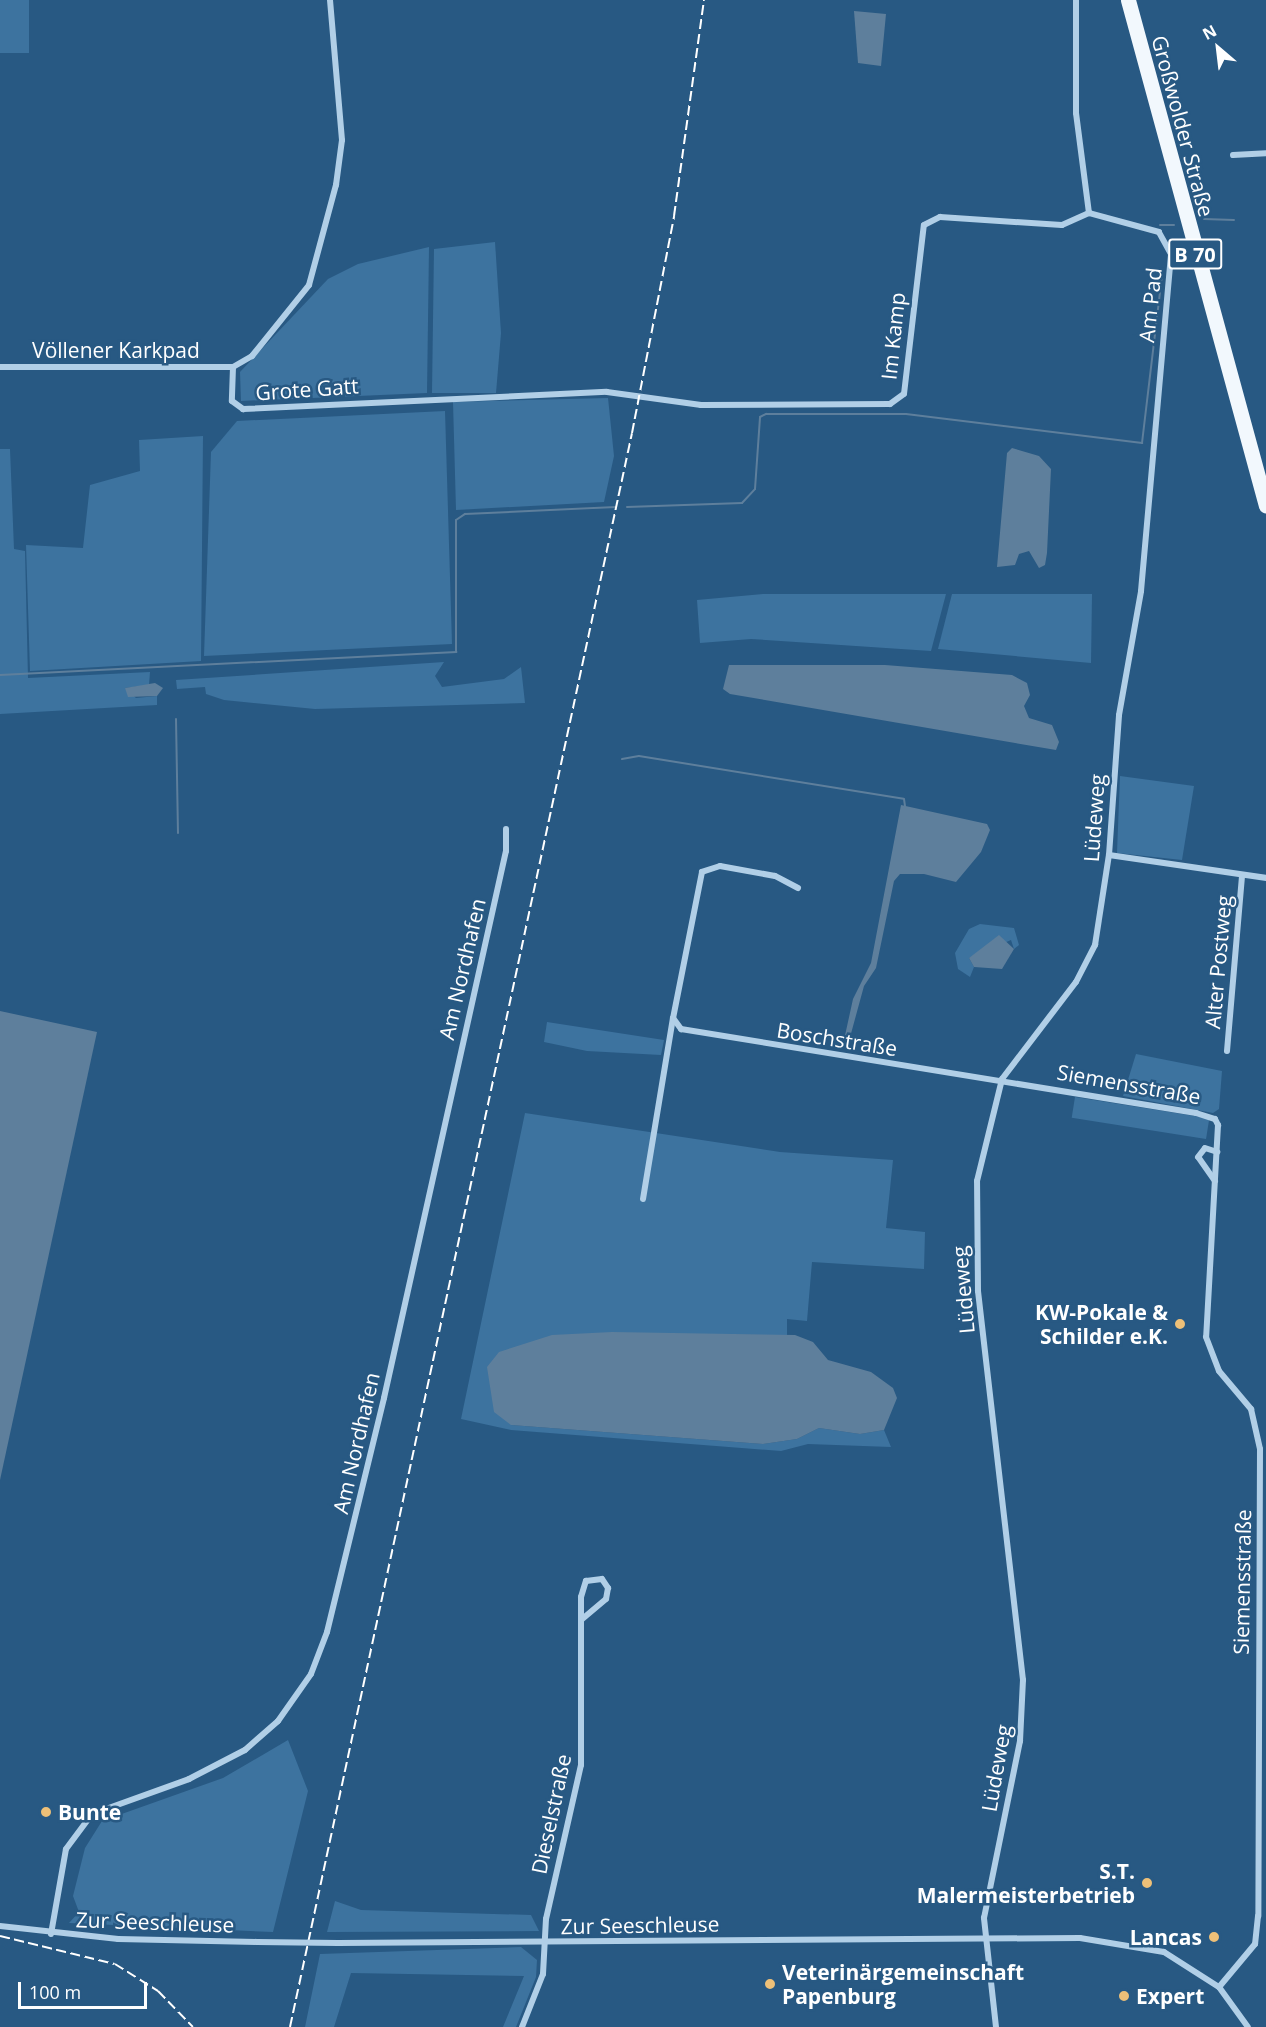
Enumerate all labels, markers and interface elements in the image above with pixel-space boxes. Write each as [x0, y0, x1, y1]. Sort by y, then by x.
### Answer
north arrow [1188, 18, 1248, 78]
text: N [1199, 19, 1220, 45]
street label: Großwolder Straße [1147, 33, 1219, 219]
road number: B 70 [1168, 237, 1222, 271]
street label: Am Pad [1134, 266, 1166, 344]
street label: Im Kamp [876, 291, 910, 381]
street label: Völlener Karkpad [32, 337, 200, 363]
street label: Grote Gatt [255, 373, 359, 405]
street label: Lüdeweg [1078, 773, 1110, 863]
street label: Alter Postweg [1200, 894, 1236, 1030]
street label: Am Nordhafen [433, 896, 491, 1042]
street label: Boschstraße [775, 1017, 899, 1061]
street label: Siemensstraße [1055, 1059, 1203, 1109]
street label: Lüdeweg [947, 1245, 979, 1335]
place label: KW-Pokale & Schilder e.K. [1035, 1299, 1168, 1349]
marker: KW-Pokale & Schilder e.K. [1173, 1317, 1187, 1331]
street label: Am Nordhafen [327, 1370, 385, 1516]
street label: Siemensstraße [1228, 1509, 1256, 1655]
street label: Lüdeweg [976, 1723, 1016, 1813]
street label: Dieselstraße [526, 1752, 576, 1876]
place label: Bunte [58, 1799, 121, 1825]
marker: Bunte [39, 1805, 53, 1819]
place label: S.T. Malermeisterbetrieb [917, 1858, 1135, 1908]
marker: S.T. Malermeisterbetrieb [1140, 1876, 1154, 1890]
street label: Zur Seeschleuse [75, 1907, 235, 1937]
street label: Zur Seeschleuse [560, 1911, 720, 1939]
place label: Lancas [1130, 1924, 1202, 1950]
marker: Lancas [1207, 1930, 1221, 1944]
place label: Veterinärgemeinschaft Papenburg [782, 1959, 1024, 2009]
scale bar [21, 1970, 150, 2008]
marker: Veterinärgemeinschaft Papenburg [763, 1977, 777, 1991]
text: 100 m [29, 1980, 81, 2004]
place label: Expert [1136, 1983, 1204, 2009]
marker: Expert [1117, 1989, 1131, 2003]

